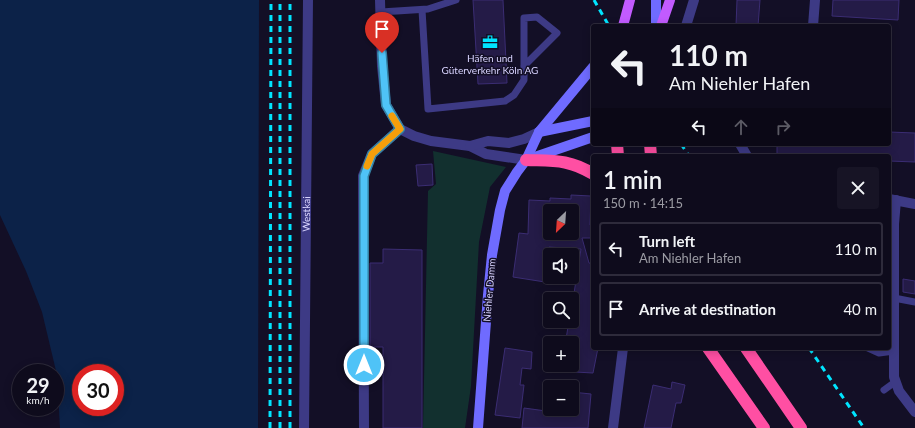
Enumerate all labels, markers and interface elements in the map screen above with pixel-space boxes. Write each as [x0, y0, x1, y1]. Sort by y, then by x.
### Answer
pin [365, 12, 399, 53]
icon: arrive [371, 18, 393, 40]
office icon: Häfen und Güterverkehr Köln AG [481, 33, 499, 51]
text: 110 m [669, 38, 748, 72]
icon: left [603, 40, 655, 92]
place label: Häfen und Güterverkehr Köln AG [442, 52, 538, 76]
text: Am Niehler Hafen [669, 72, 810, 94]
icon: left [688, 116, 710, 138]
icon: ahead [730, 116, 752, 138]
icon: right [772, 116, 794, 138]
text: 1 min [603, 165, 662, 194]
button: close [837, 167, 879, 209]
text: 150 m · 14:15 [603, 195, 683, 211]
street label: Westkai [300, 196, 312, 232]
north arrow [543, 204, 579, 240]
map controls [543, 204, 579, 416]
text: Turn left [639, 232, 695, 250]
icon: left [605, 238, 627, 260]
text: 110 m [835, 240, 877, 258]
button: sound [543, 248, 579, 284]
text: Am Niehler Hafen [639, 250, 741, 266]
street label: Niehler Damm [480, 258, 498, 322]
button: search [543, 292, 579, 328]
icon: arrive [605, 298, 627, 320]
text: Arrive at destination [639, 300, 776, 318]
text: 40 m [843, 300, 877, 318]
button: + [543, 336, 579, 372]
position arrow [343, 344, 385, 386]
speed limit sign: 30 [72, 364, 124, 416]
text: 29 [26, 373, 50, 397]
button: − [543, 380, 579, 416]
text: km/h [26, 394, 50, 406]

